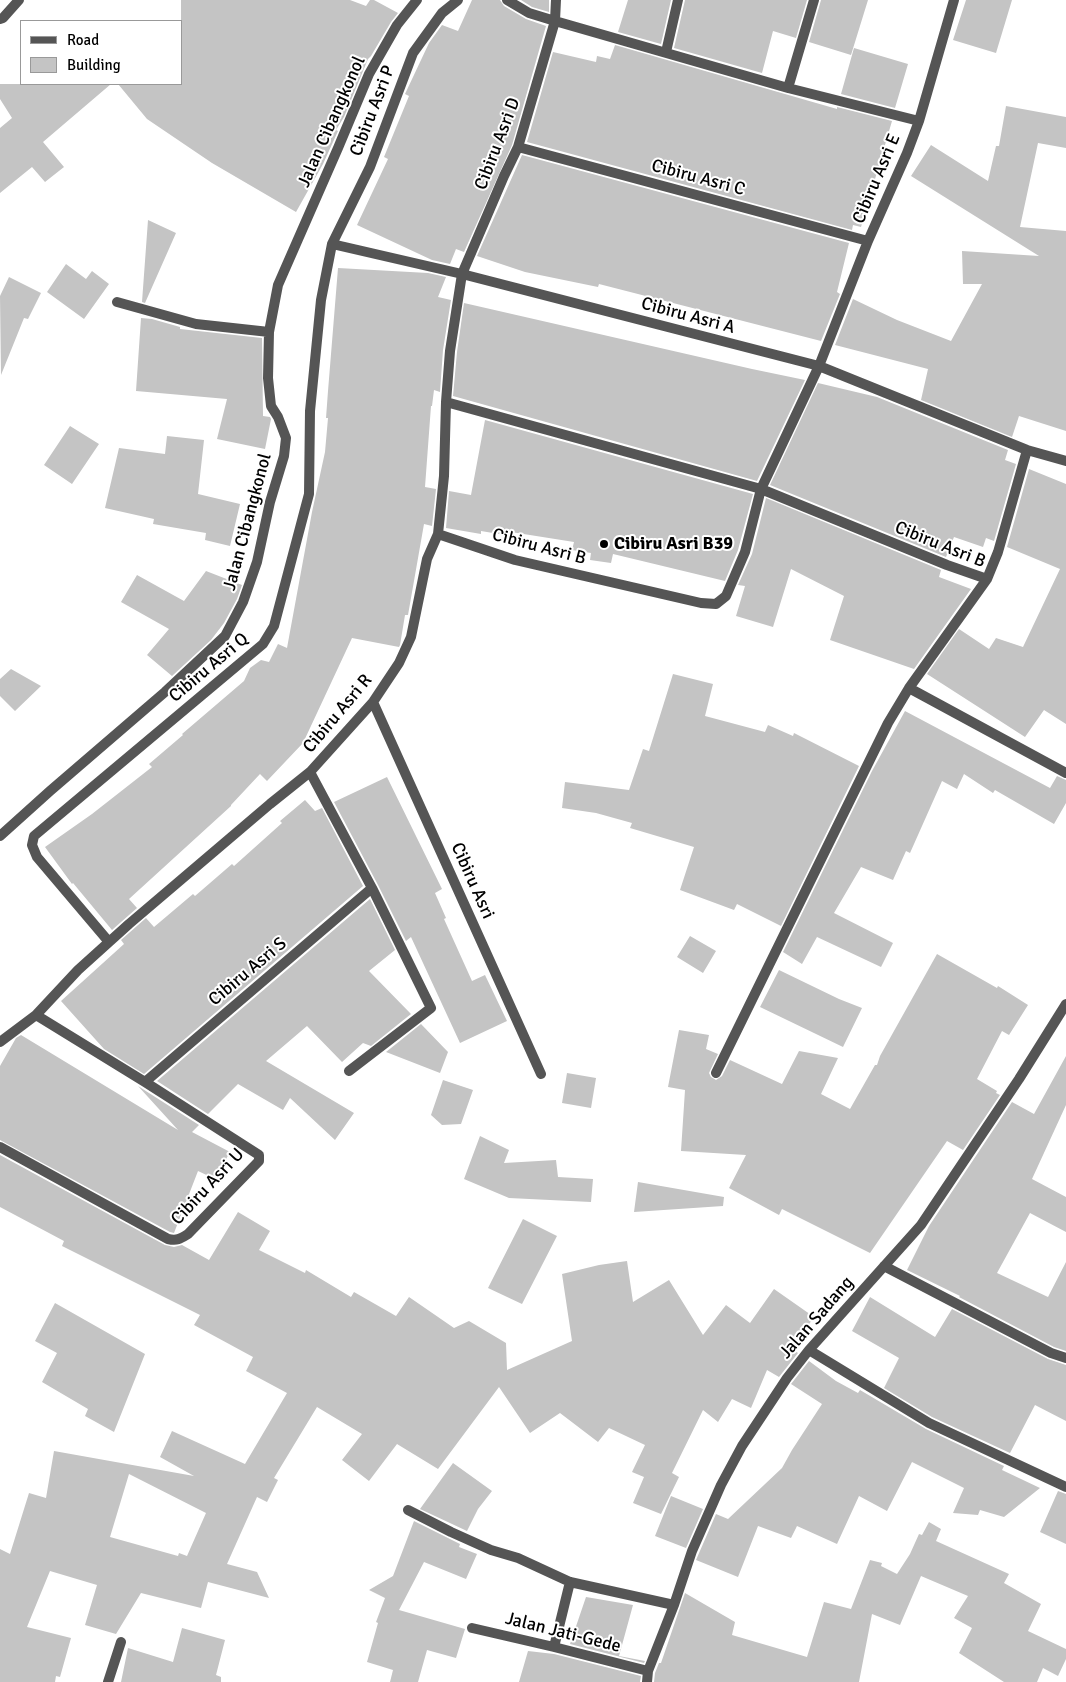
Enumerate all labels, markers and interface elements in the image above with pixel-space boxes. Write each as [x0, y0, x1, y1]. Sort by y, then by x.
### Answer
legend [20, 20, 182, 85]
text: Road [67, 31, 99, 49]
street label: Jalan Cibangkonol [293, 53, 371, 191]
text: Building [67, 56, 121, 74]
street label: Cibiru Asri P [346, 63, 400, 159]
street label: Cibiru Asri D [471, 95, 525, 193]
street label: Cibiru Asri E [848, 131, 906, 227]
street label: Cibiru Asri C [649, 155, 747, 201]
street label: Cibiru Asri A [639, 293, 737, 339]
street label: Jalan Cibangkonol [219, 451, 277, 593]
street label: Cibiru Asri B [891, 517, 989, 573]
street label: Cibiru Asri B [490, 524, 588, 570]
place label: Cibiru Asri B39 [614, 533, 733, 555]
marker: Cibiru Asri B39 [598, 538, 610, 550]
street label: Cibiru Asri Q [165, 629, 253, 707]
street label: Cibiru Asri R [299, 670, 377, 758]
street label: Cibiru Asri [446, 839, 498, 923]
street label: Cibiru Asri S [205, 933, 291, 1011]
street label: Cibiru Asri U [167, 1144, 249, 1230]
street label: Jalan Sadang [775, 1272, 859, 1364]
street label: Jalan Jati-Gede [503, 1608, 623, 1658]

